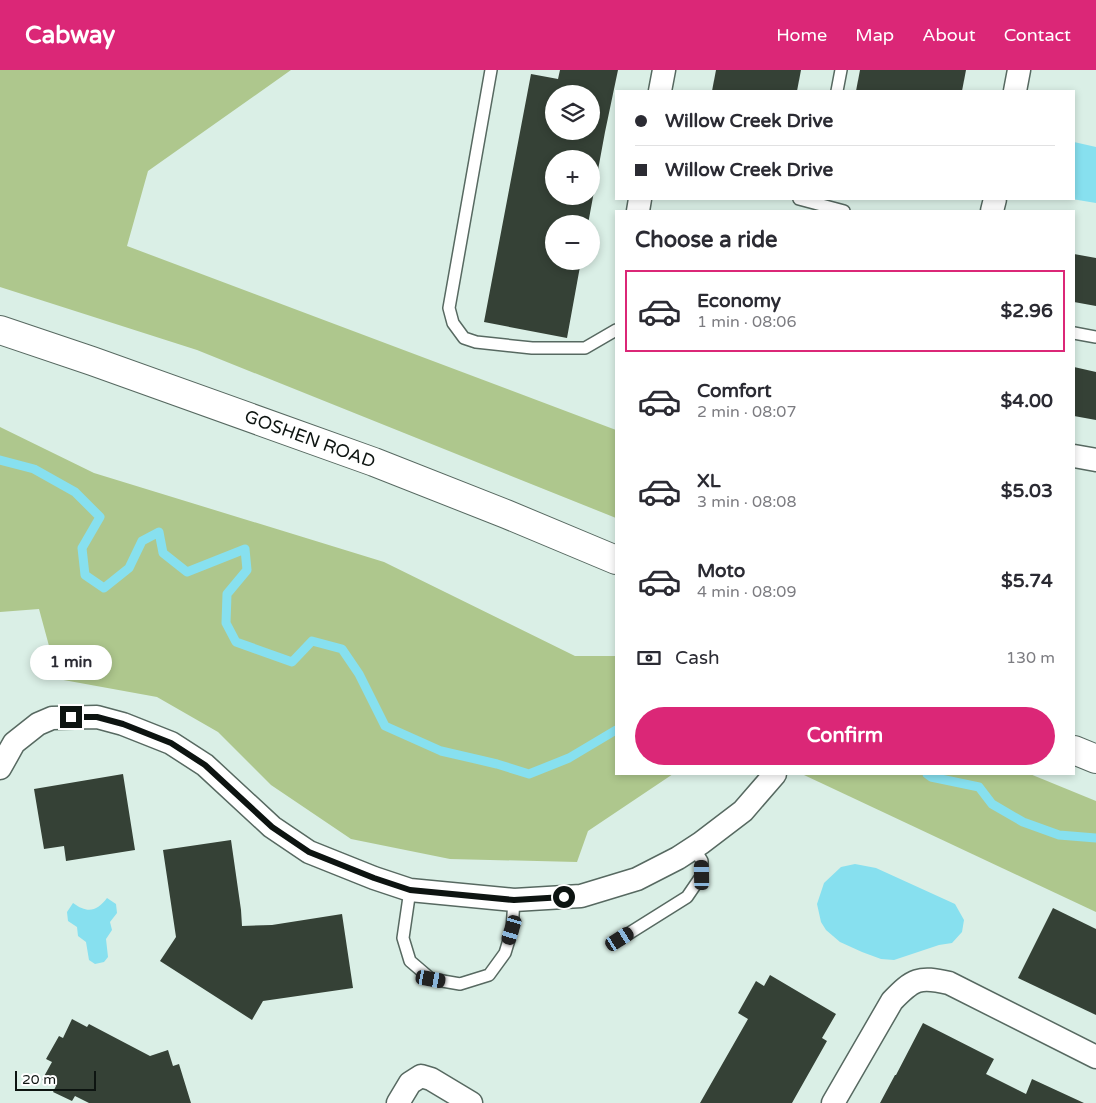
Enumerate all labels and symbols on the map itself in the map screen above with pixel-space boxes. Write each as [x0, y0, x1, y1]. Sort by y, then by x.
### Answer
street label: GOSHEN ROAD [242, 405, 378, 473]
callout: 1 min [30, 644, 112, 680]
route end [60, 706, 82, 728]
car [694, 860, 709, 890]
route start [553, 886, 575, 908]
car [500, 913, 523, 947]
car [603, 925, 636, 953]
car [414, 969, 447, 989]
scale bar [15, 1068, 96, 1091]

